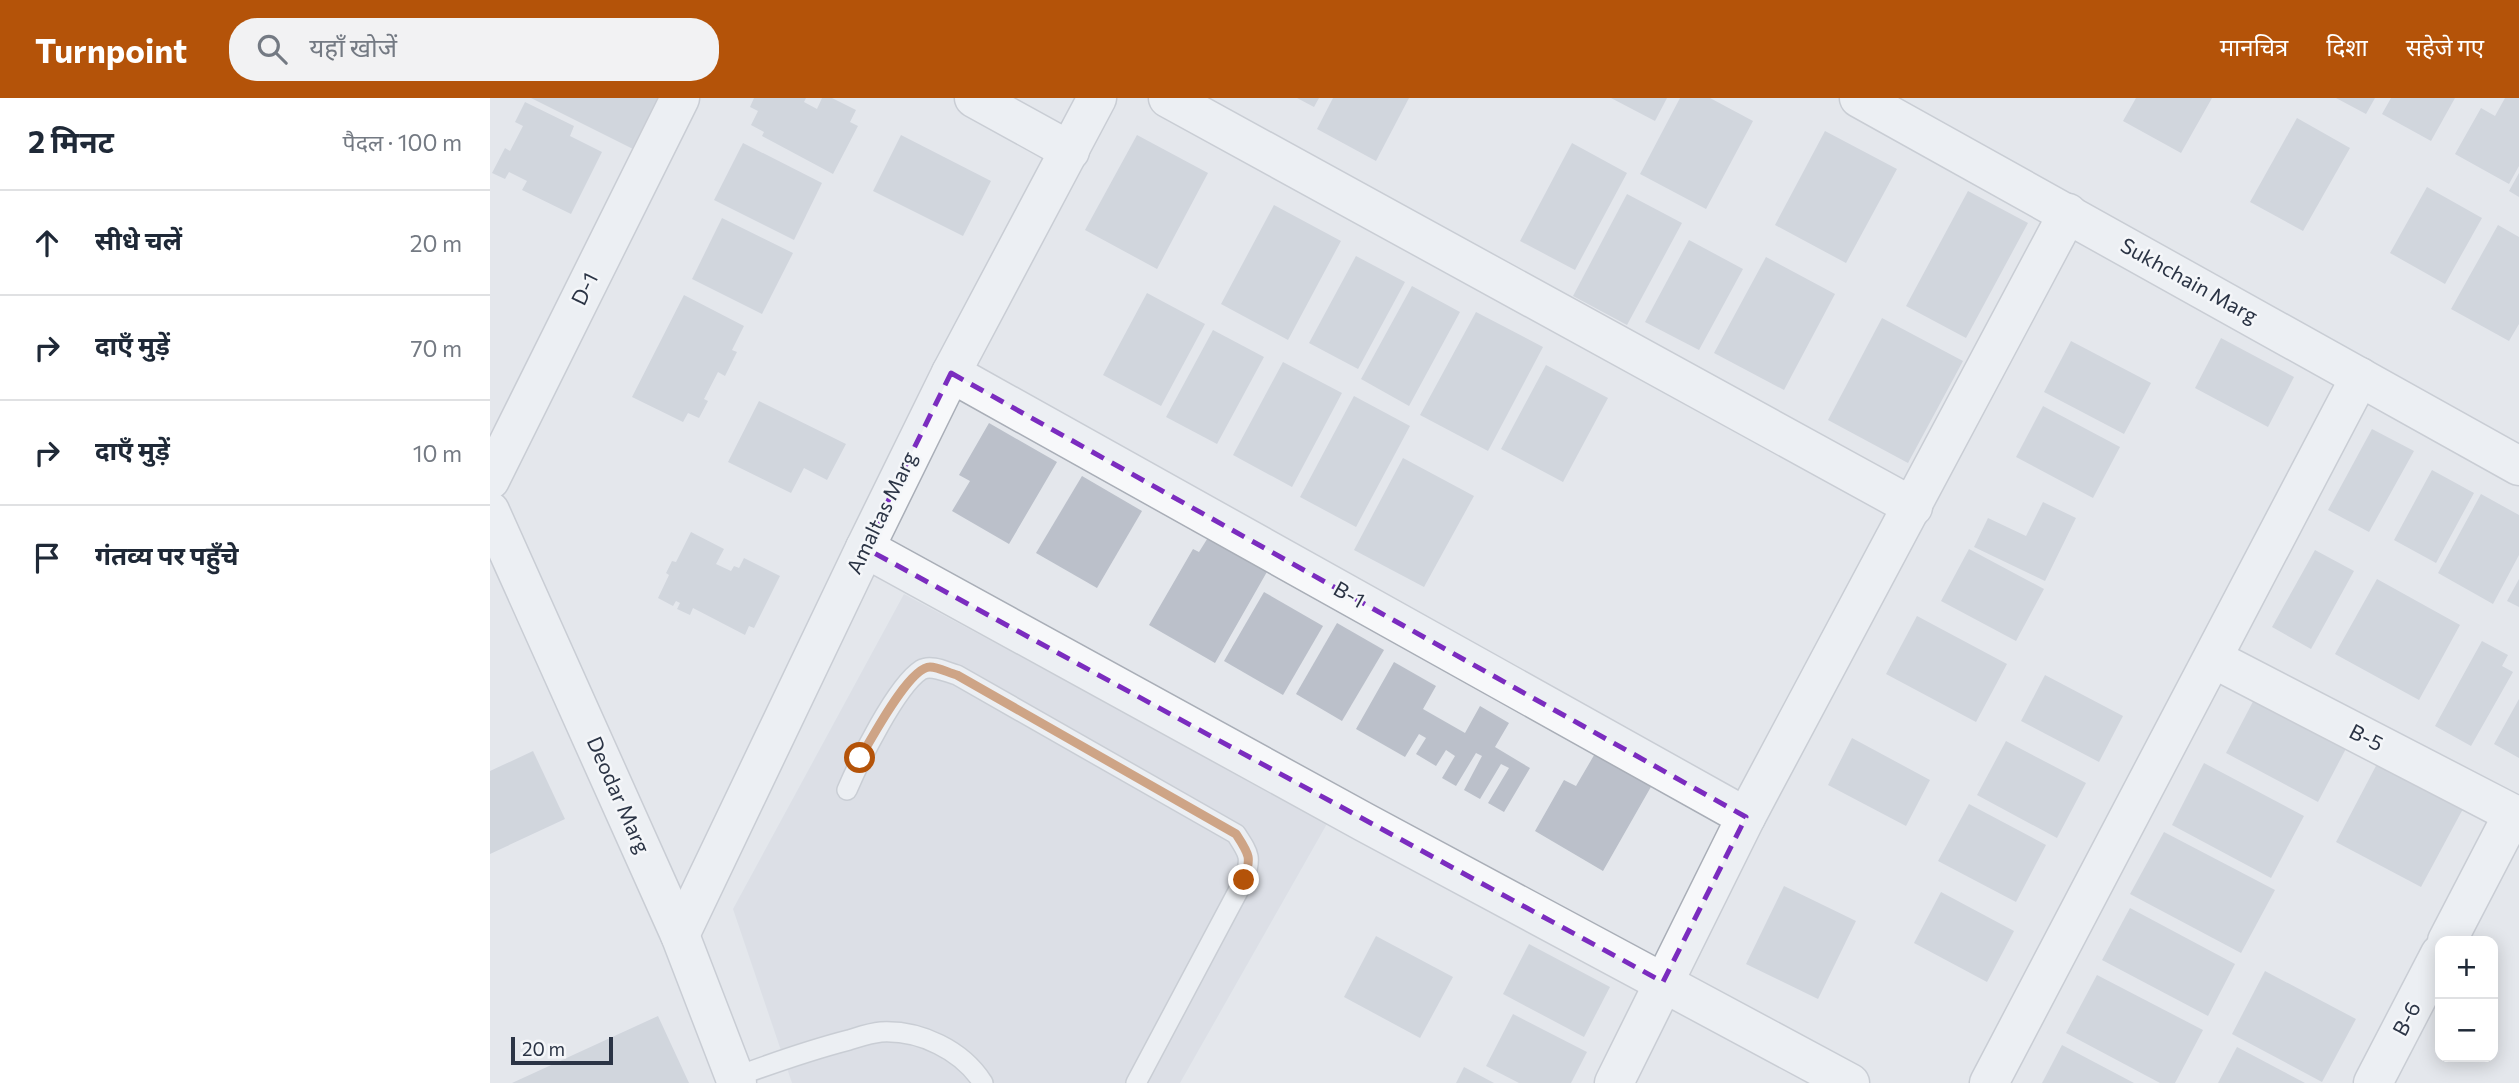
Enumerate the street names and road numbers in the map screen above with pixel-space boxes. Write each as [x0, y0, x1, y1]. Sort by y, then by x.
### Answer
street label: Sukhchain Marg [2117, 232, 2263, 328]
street label: D-1 [565, 268, 602, 309]
street label: Amaltas Marg [840, 447, 921, 578]
street label: B-1 [1330, 575, 1370, 612]
street label: B-5 [2346, 718, 2388, 756]
street label: Deodar Marg [582, 732, 656, 857]
street label: B-6 [2386, 997, 2425, 1040]

